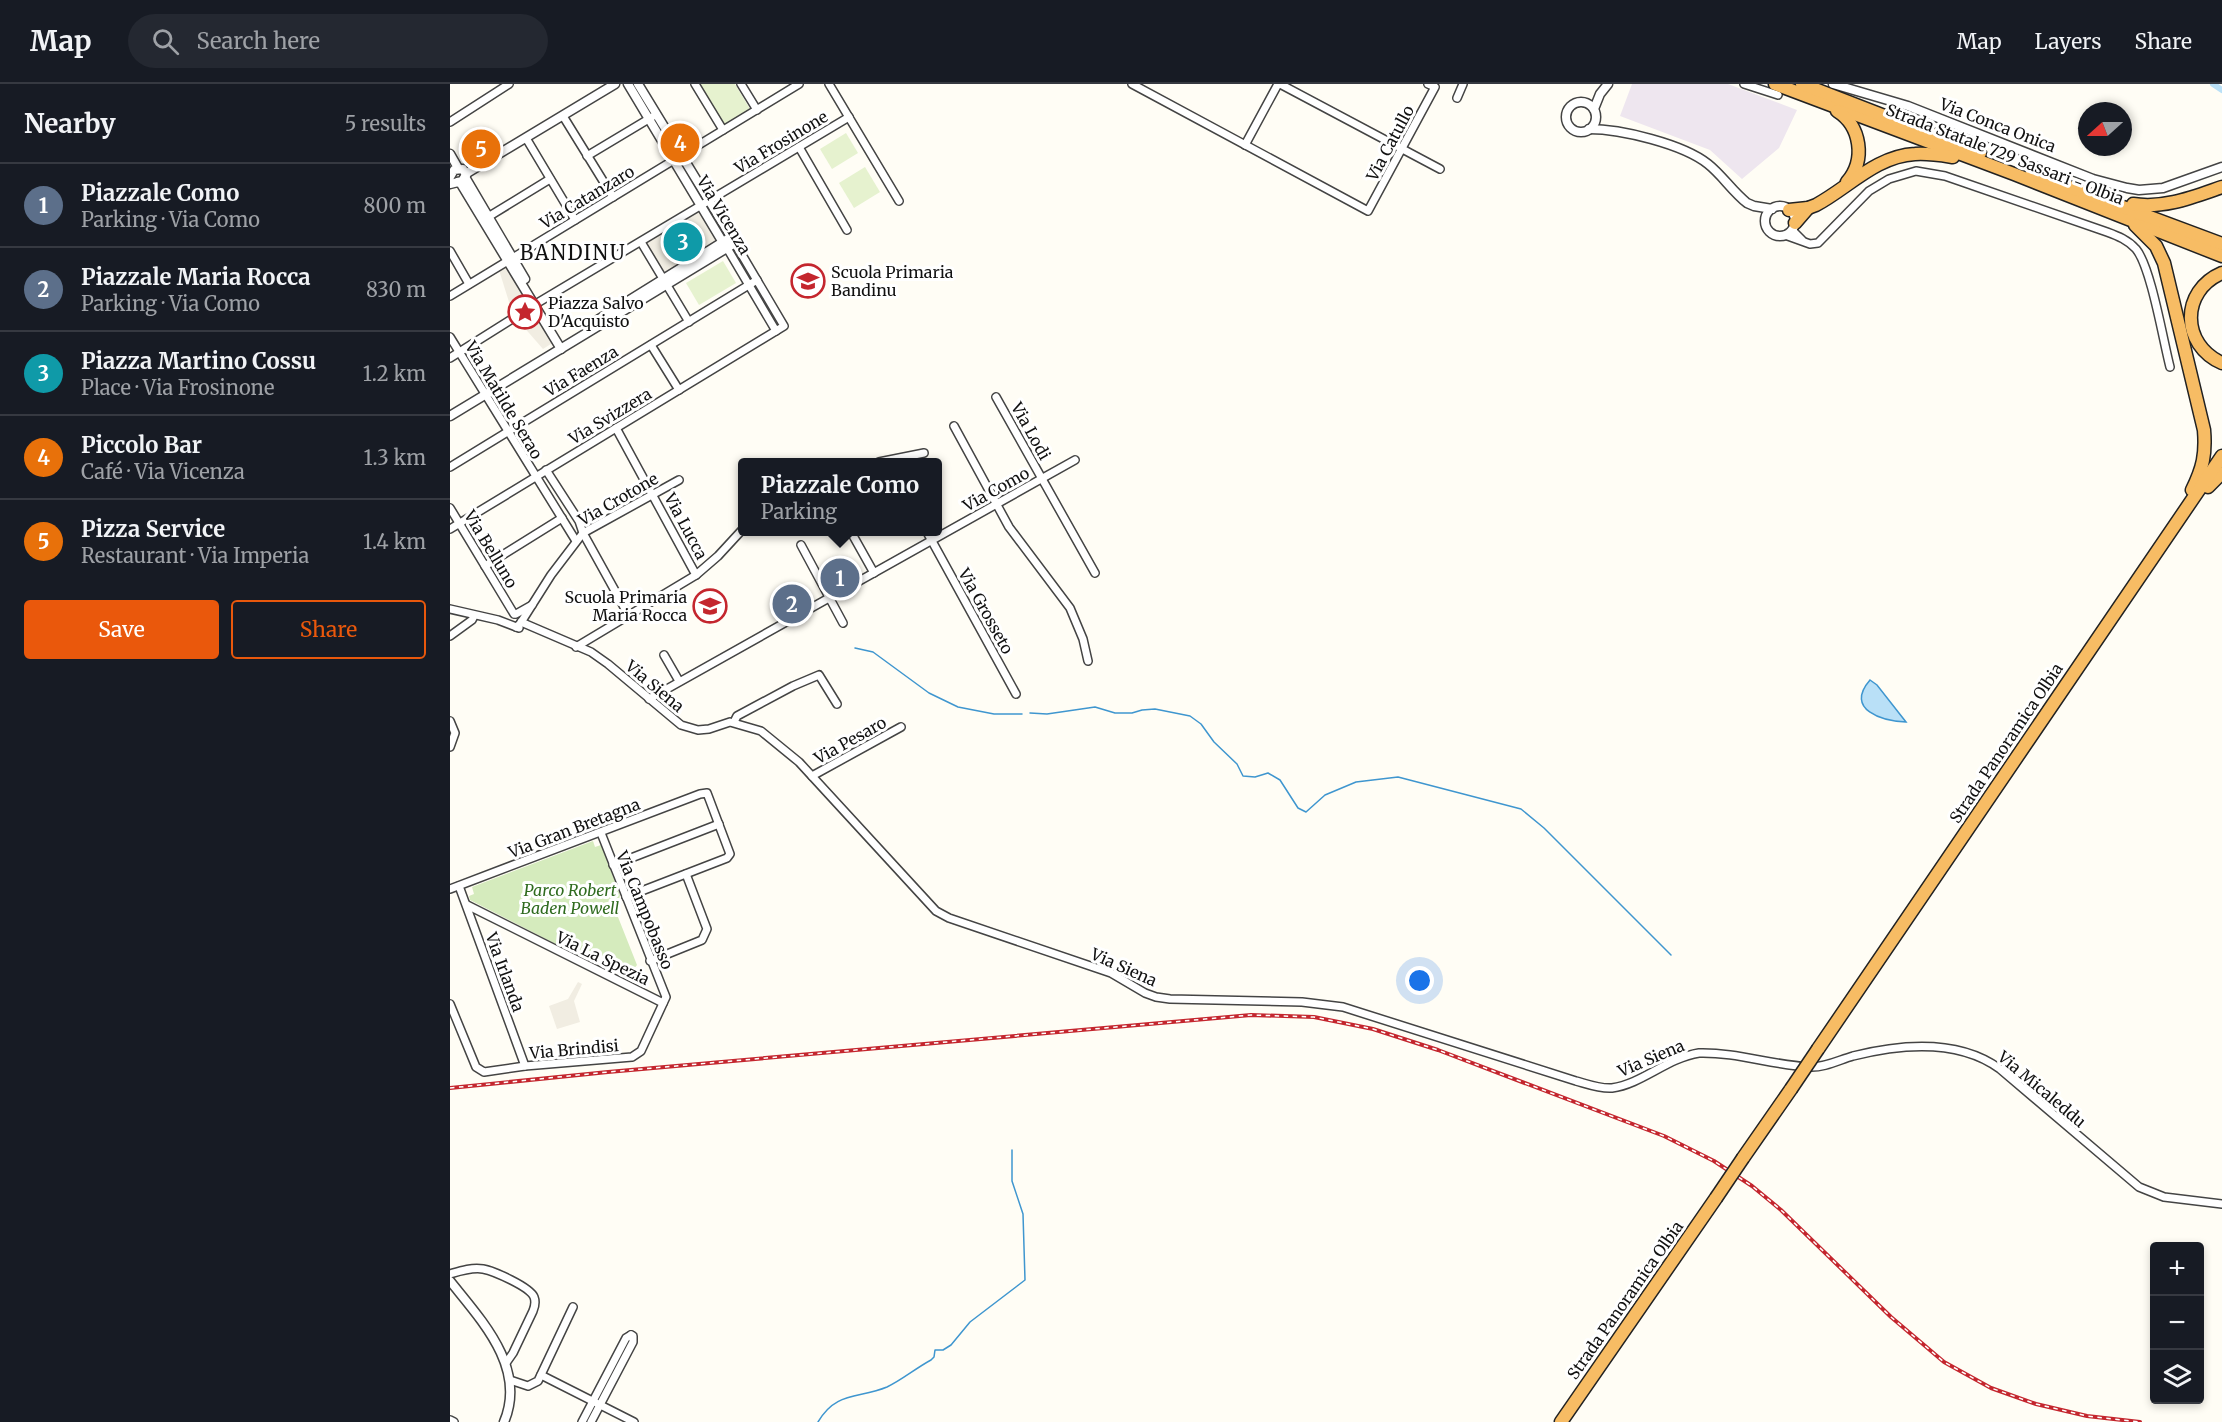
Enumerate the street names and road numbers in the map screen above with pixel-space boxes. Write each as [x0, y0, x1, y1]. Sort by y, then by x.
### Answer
street label: Via Conca Onica [1936, 93, 2059, 156]
street label: Strada Statale 729 Sassari - Olbia [1883, 99, 2127, 209]
street label: Via Catullo [1361, 102, 1418, 185]
street label: Via Frosinone [730, 106, 831, 178]
street label: Via Catanzaro [535, 161, 638, 233]
street label: Via Vicenza [692, 171, 756, 258]
street label: Via Matilde Serao [460, 337, 547, 463]
street label: Via Faenza [540, 341, 622, 401]
street label: Via Svizzera [564, 383, 655, 449]
street label: Via Lodi [1007, 398, 1055, 463]
street label: Via Como [958, 463, 1033, 516]
street label: Via Crotone [574, 468, 661, 530]
street label: Via Lucca [660, 488, 712, 563]
street label: Via Belluno [459, 506, 522, 592]
street label: Via Grosseto [954, 564, 1018, 657]
street label: Via Siena [621, 655, 689, 716]
street label: Strada Panoramica Olbia [1945, 659, 2067, 827]
street label: Via Pesaro [810, 712, 890, 768]
street label: Via Gran Bretagna [504, 794, 643, 863]
street label: Via Campobasso [612, 847, 678, 972]
street label: Via La Spezia [552, 926, 653, 989]
street label: Via Irlanda [481, 929, 529, 1015]
street label: Via Siena [1087, 943, 1160, 991]
street label: Via Brindisi [528, 1035, 619, 1063]
street label: Via Siena [1614, 1035, 1688, 1081]
street label: Via Micaleddu [1993, 1046, 2090, 1132]
street label: Strada Panoramica Olbia [1563, 1217, 1687, 1383]

